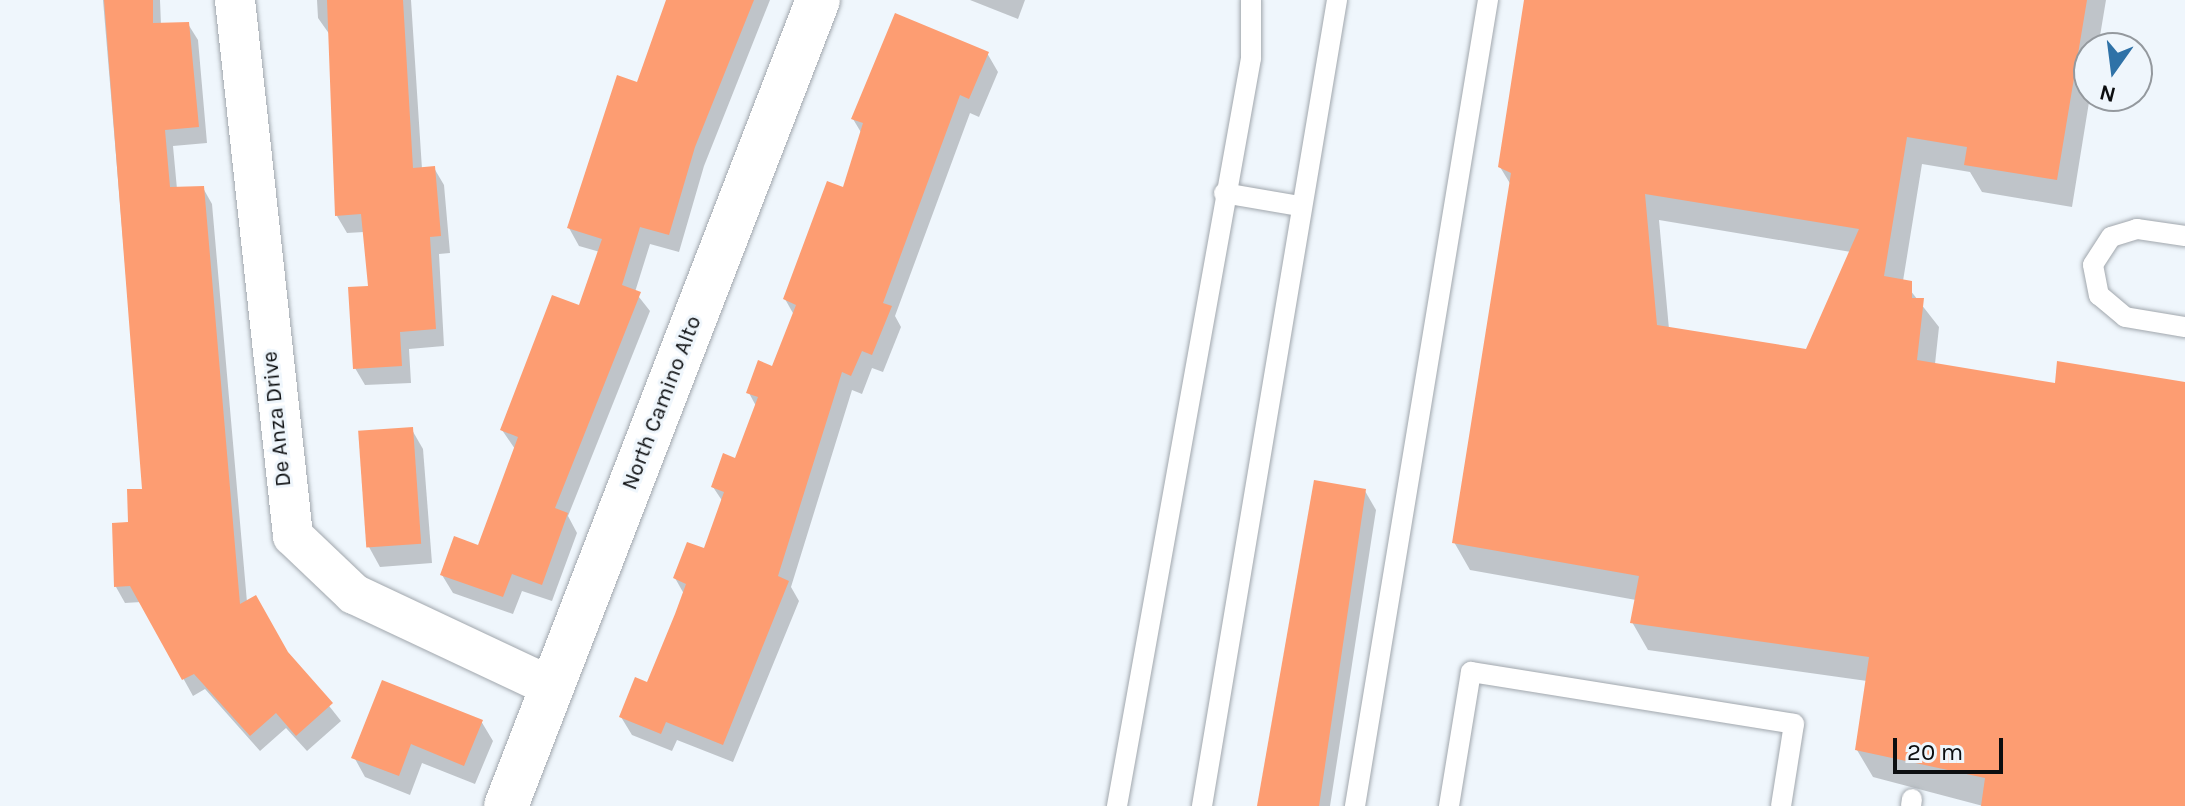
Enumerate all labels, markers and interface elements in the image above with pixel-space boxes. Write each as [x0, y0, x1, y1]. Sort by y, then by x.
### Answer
north arrow [2073, 32, 2153, 112]
text: N [2097, 79, 2118, 108]
street label: North Camino Alto [617, 312, 707, 494]
street label: De Anza Drive [257, 350, 297, 488]
scale bar [1897, 722, 2007, 772]
text: 20 m [1907, 738, 1963, 766]

